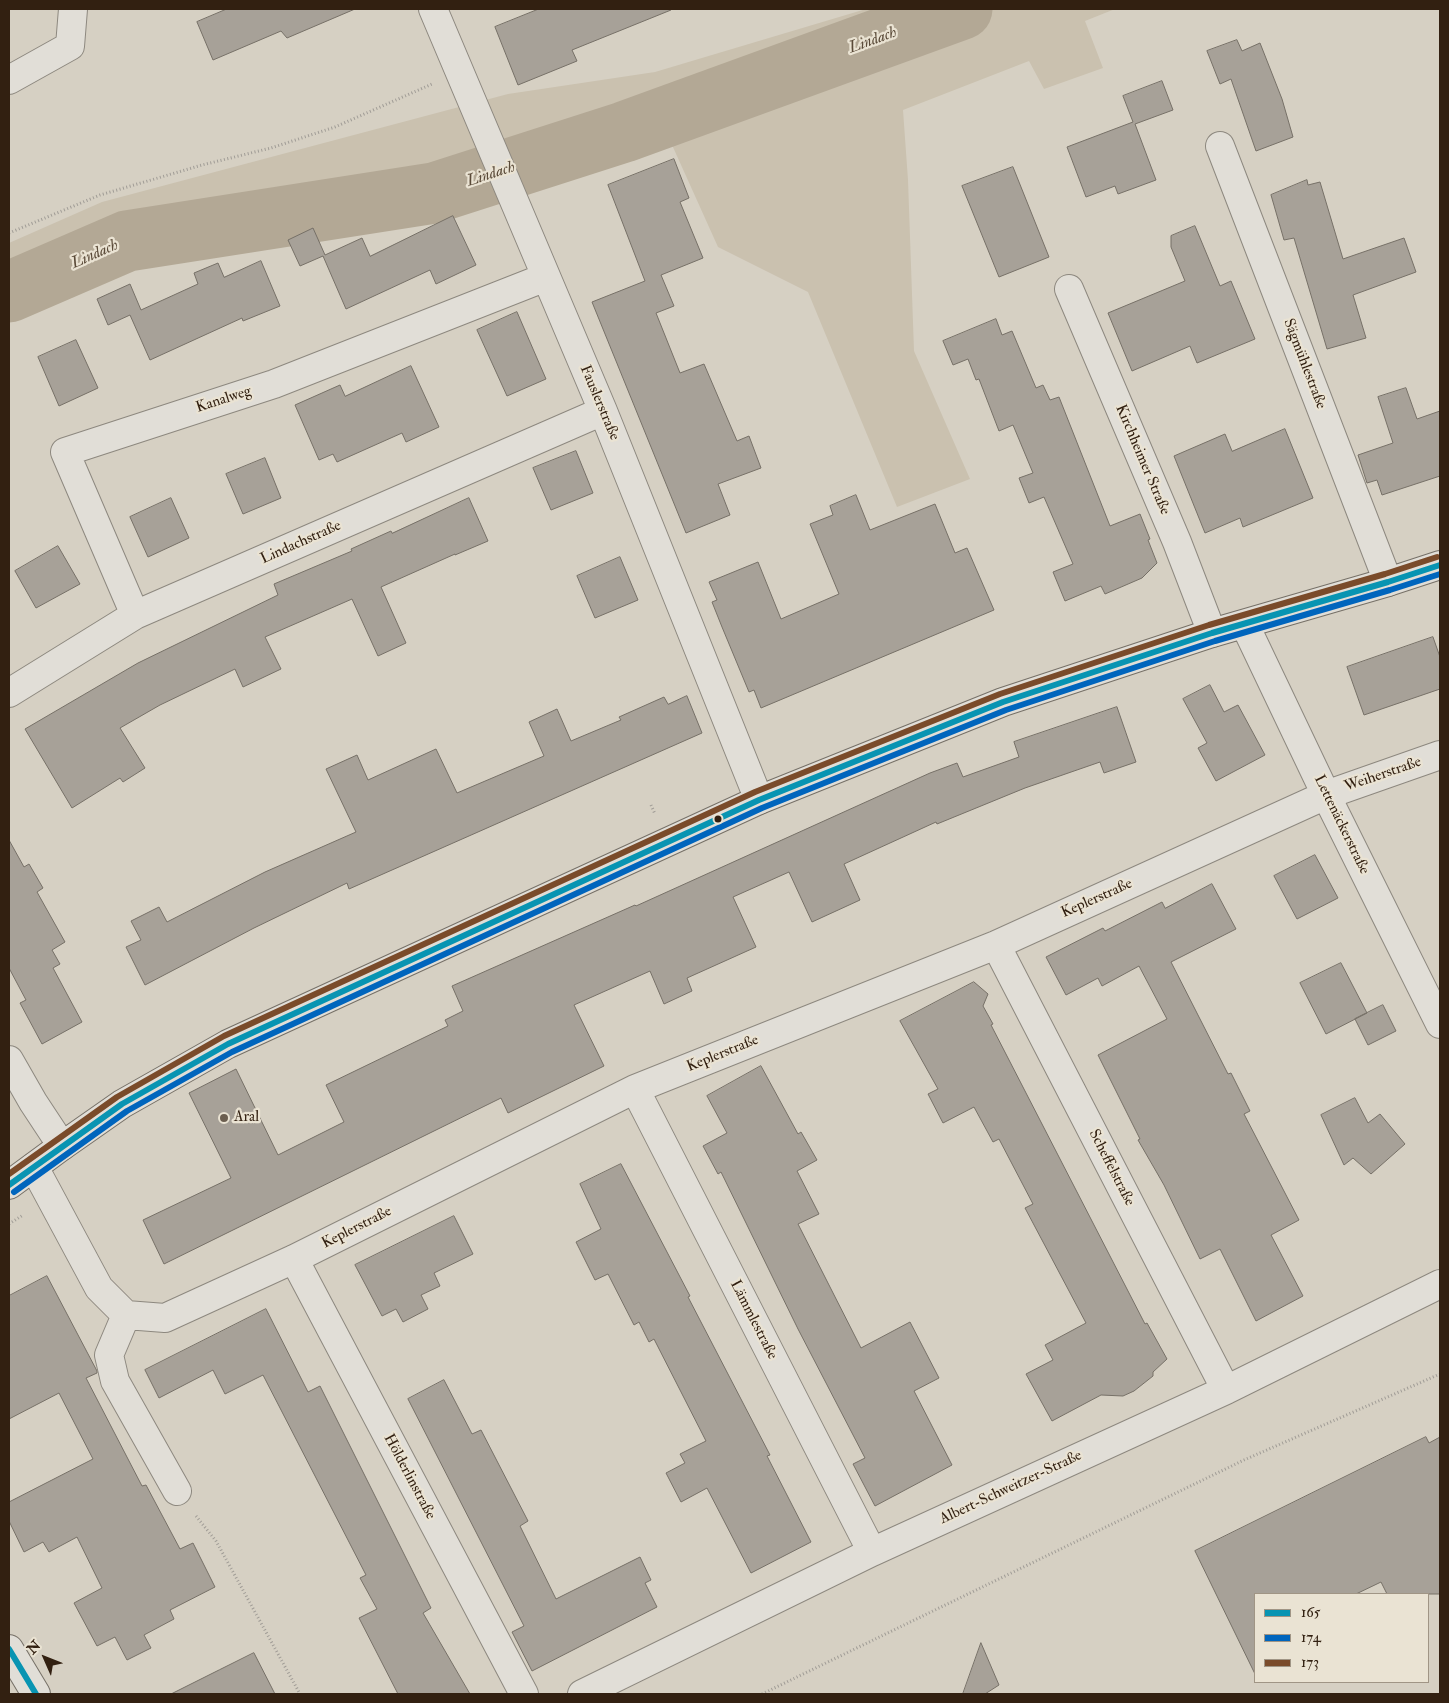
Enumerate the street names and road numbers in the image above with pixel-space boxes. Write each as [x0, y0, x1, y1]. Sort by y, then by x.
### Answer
street label: Sägmühlestraße [1279, 316, 1329, 412]
street label: Fauslerstraße [575, 363, 623, 443]
street label: Kanalweg [194, 383, 254, 417]
street label: Kirchheimer Straße [1111, 402, 1173, 518]
street label: Lindachstraße [258, 517, 344, 569]
street label: Weiherstraße [1342, 753, 1424, 797]
street label: Lettenäckerstraße [1309, 773, 1373, 877]
street label: Keplerstraße [1059, 875, 1135, 923]
street label: Keplerstraße [684, 1031, 762, 1077]
street label: Scheffelstraße [1084, 1127, 1138, 1209]
street label: Keplerstraße [319, 1203, 395, 1253]
street label: Lämmlestraße [725, 1277, 781, 1363]
street label: Hölderlinstraße [379, 1431, 439, 1523]
street label: Albert-Schweitzer-Straße [937, 1447, 1085, 1529]

